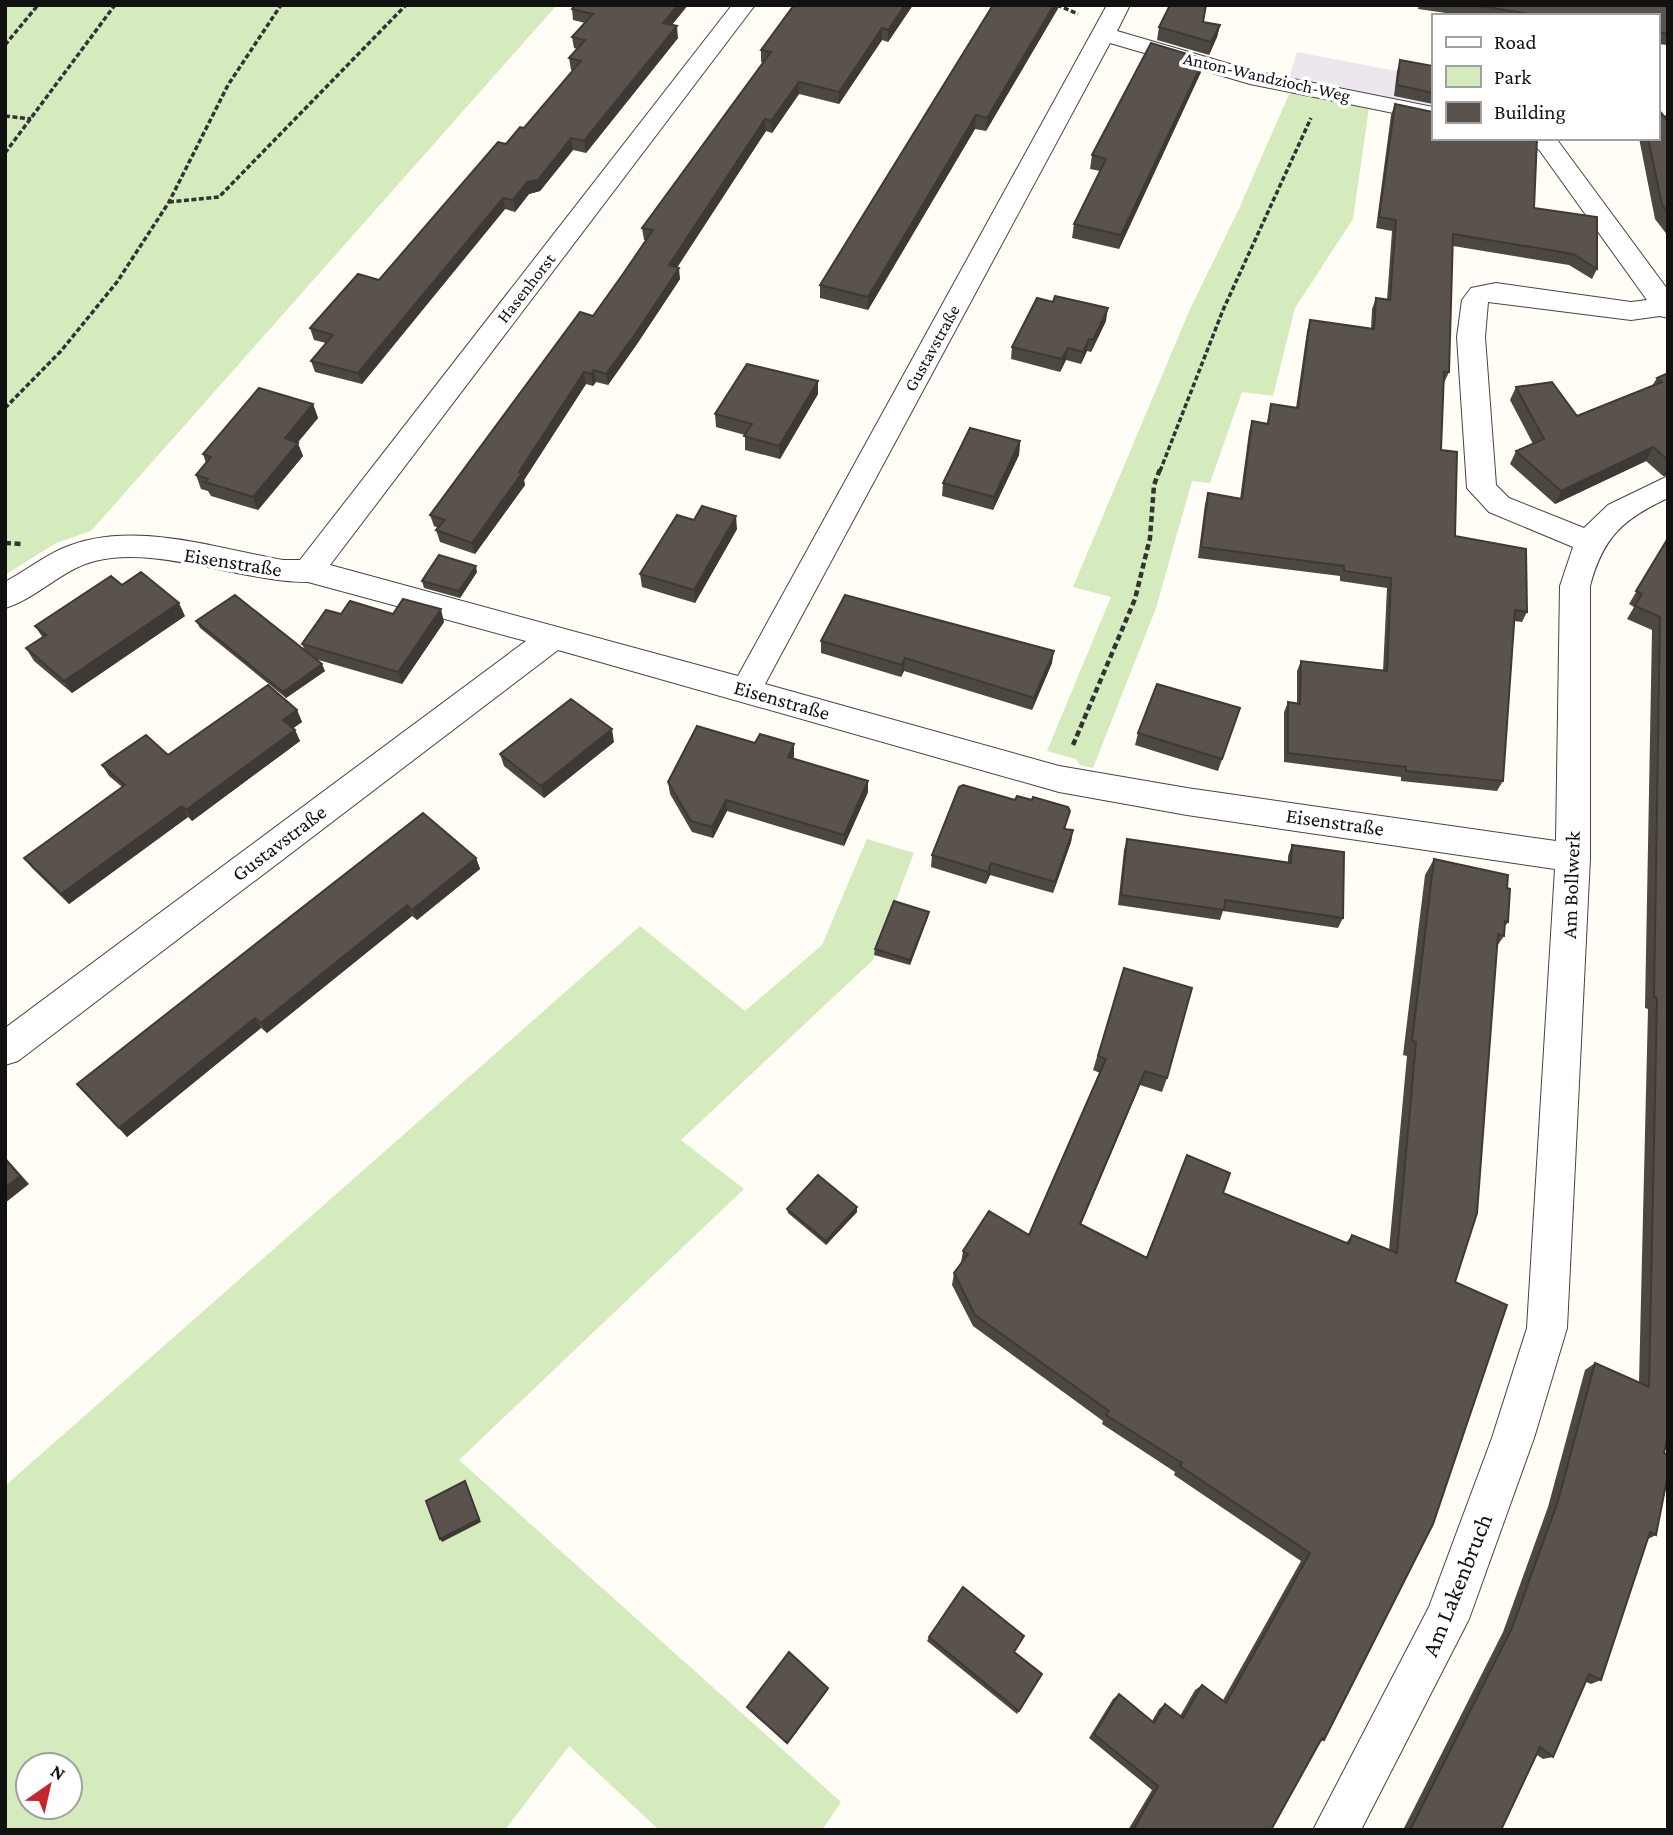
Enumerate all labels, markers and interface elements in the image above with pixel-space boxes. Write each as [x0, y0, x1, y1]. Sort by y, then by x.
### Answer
legend [1432, 14, 1659, 140]
text: Road [1494, 30, 1537, 54]
street label: Anton-Wandzioch-Weg [1182, 48, 1353, 106]
text: Park [1494, 65, 1531, 89]
text: Building [1494, 100, 1566, 124]
street label: Hasenhorst [493, 248, 560, 327]
street label: Gustavstraße [900, 301, 964, 395]
street label: Eisenstraße [182, 542, 284, 582]
street label: Eisenstraße [731, 675, 833, 725]
street label: Gustavstraße [227, 800, 331, 886]
street label: Eisenstraße [1285, 803, 1385, 841]
street label: Am Bollwerk [1557, 831, 1585, 939]
street label: Am Lakenbruch [1416, 1509, 1497, 1660]
north arrow [14, 1751, 84, 1821]
text: N [47, 1760, 70, 1785]

